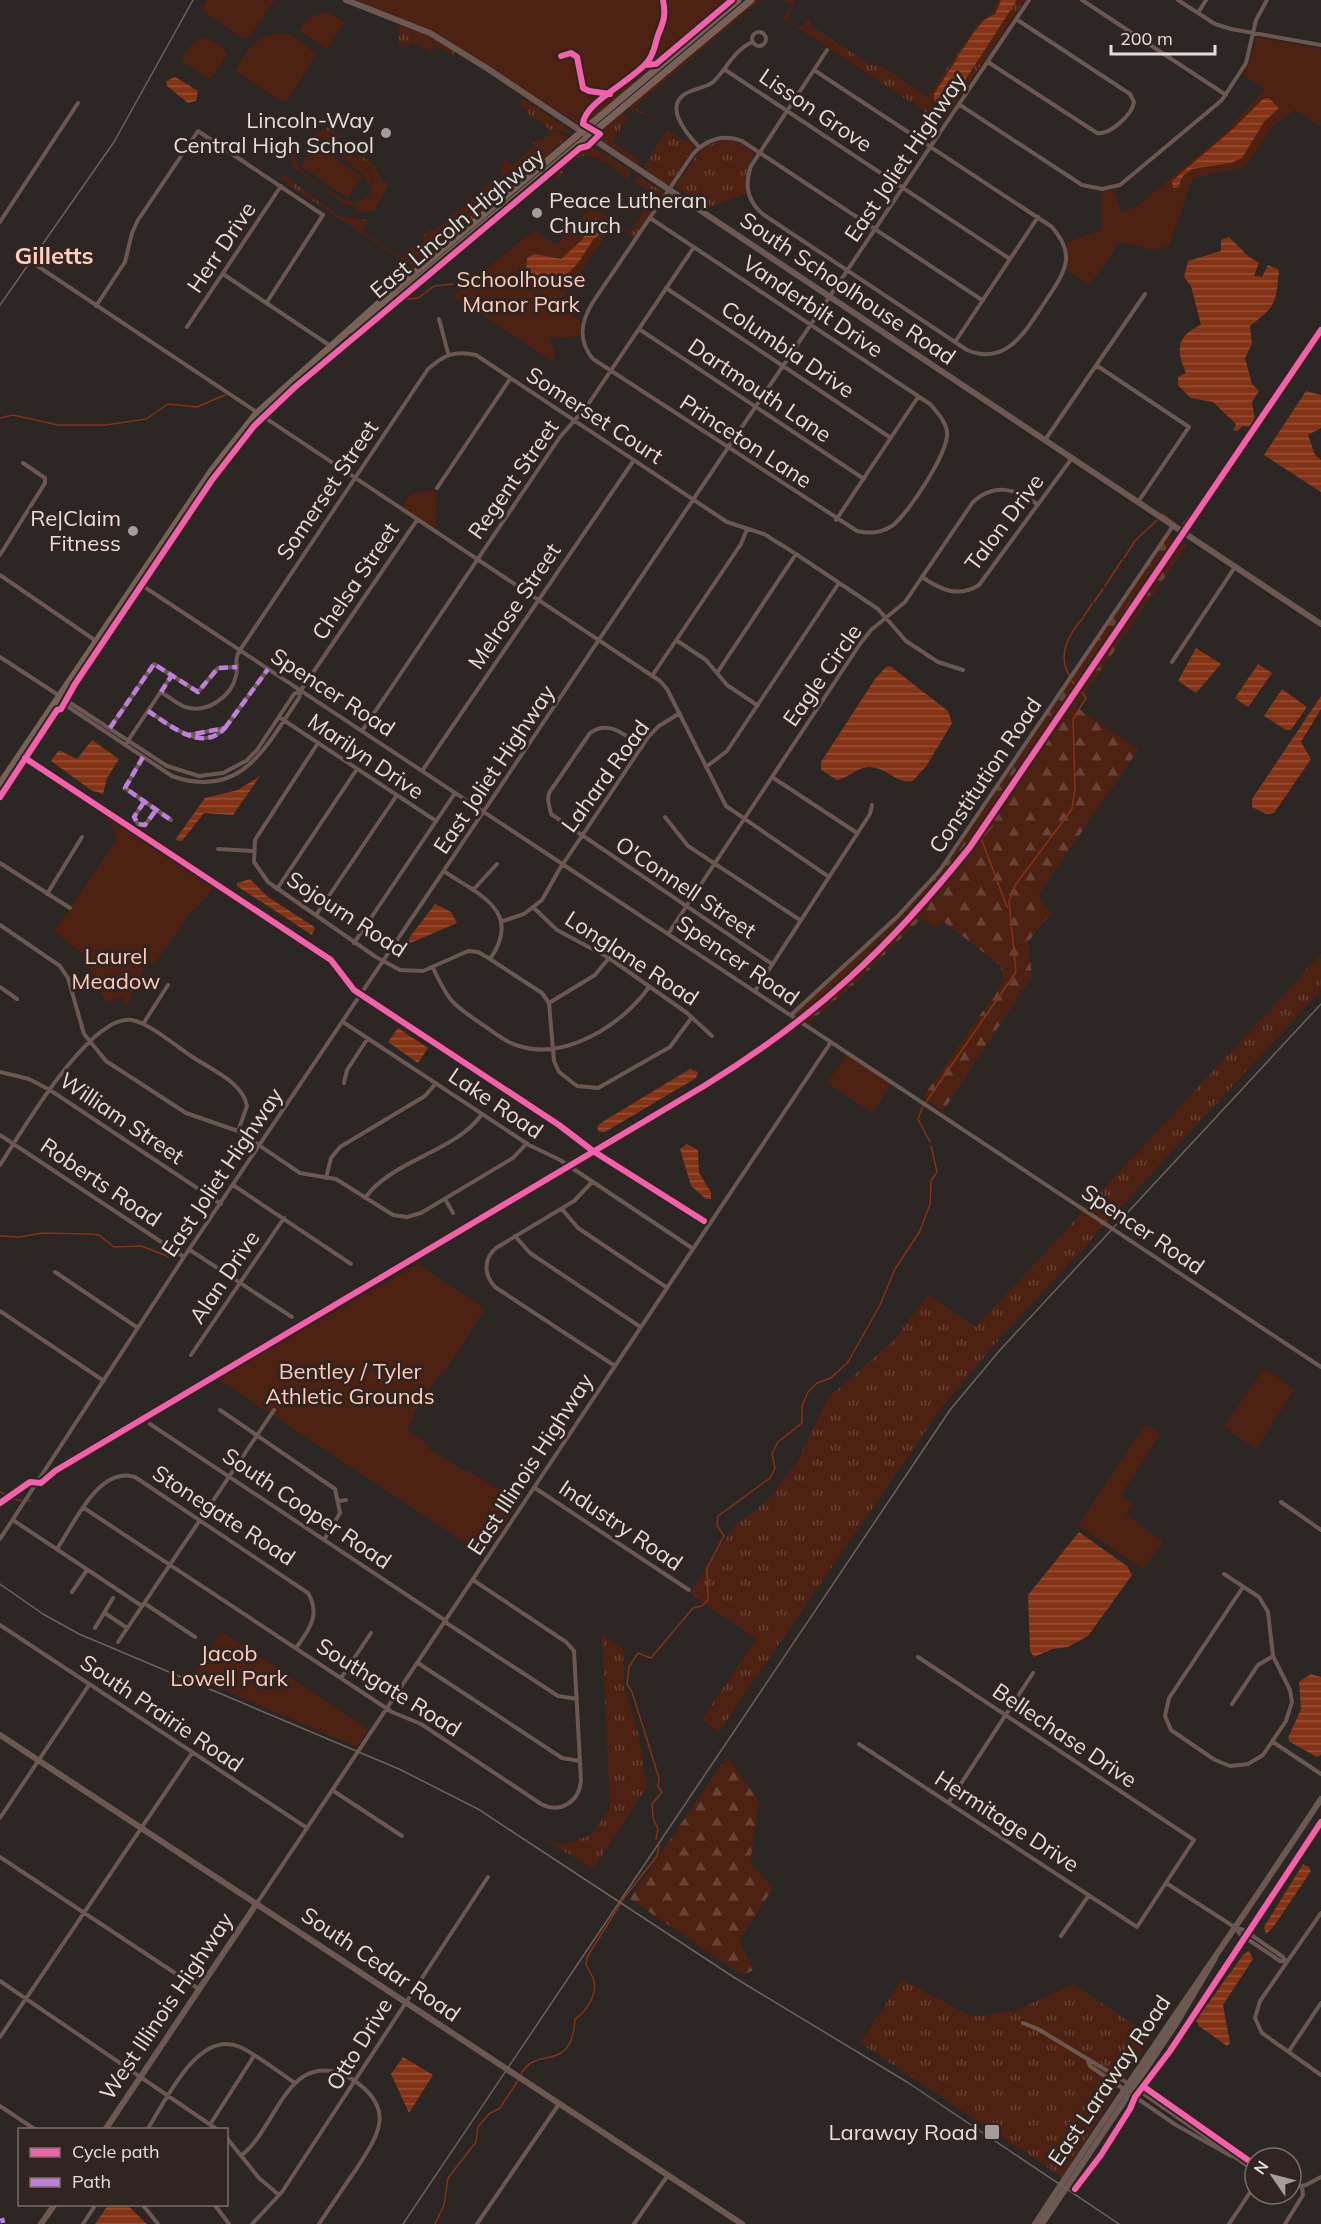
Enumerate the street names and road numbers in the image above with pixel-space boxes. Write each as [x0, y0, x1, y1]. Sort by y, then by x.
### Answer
street label: Lisson Grove [754, 62, 878, 158]
street label: East Joliet Highway [838, 67, 972, 247]
street label: East Lincoln Highway [364, 142, 550, 304]
street label: Herr Drive [180, 196, 262, 298]
street label: South Schoolhouse Road [735, 205, 961, 371]
street label: Vanderbilt Drive [737, 249, 889, 363]
street label: Columbia Drive [716, 294, 860, 404]
street label: Dartmouth Lane [683, 332, 837, 448]
street label: Somerset Court [521, 360, 669, 470]
street label: Princeton Lane [675, 388, 817, 494]
street label: Regent Street [462, 414, 565, 544]
street label: Somerset Street [270, 415, 384, 565]
street label: Talon Drive [958, 468, 1050, 576]
street label: Chelsa Street [305, 517, 405, 645]
street label: Melrose Street [462, 537, 567, 674]
street label: Eagle Circle [777, 618, 867, 732]
street label: Spencer Road [266, 642, 400, 742]
street label: East Joliet Highway [427, 679, 561, 859]
street label: Constitution Road [923, 692, 1047, 858]
street label: Marilyn Drive [303, 707, 429, 805]
street label: Lahard Road [555, 714, 655, 838]
street label: O'Connell Street [610, 830, 762, 944]
street label: Sojourn Road [282, 865, 412, 963]
street label: Longlane Road [560, 904, 704, 1012]
street label: Spencer Road [671, 909, 805, 1011]
street label: Lake Road [443, 1061, 549, 1145]
street label: William Street [54, 1066, 190, 1170]
street label: East Joliet Highway [155, 1082, 289, 1262]
street label: Roberts Road [35, 1131, 167, 1233]
street label: Spencer Road [1076, 1178, 1210, 1280]
street label: Alan Drive [183, 1225, 265, 1329]
street label: East Illinois Highway [461, 1368, 599, 1560]
street label: South Cooper Road [217, 1441, 397, 1575]
street label: Stonegate Road [147, 1458, 301, 1572]
street label: Industry Road [554, 1473, 688, 1577]
street label: Southgate Road [312, 1631, 466, 1743]
street label: South Prairie Road [75, 1648, 249, 1778]
street label: Bellechase Drive [987, 1676, 1143, 1794]
street label: Hermitage Drive [930, 1764, 1084, 1878]
street label: South Cedar Road [296, 1900, 466, 2028]
street label: West Illinois Highway [93, 1907, 239, 2105]
street label: East Laraway Road [1042, 1989, 1176, 2171]
street label: Otto Drive [320, 1993, 398, 2095]

